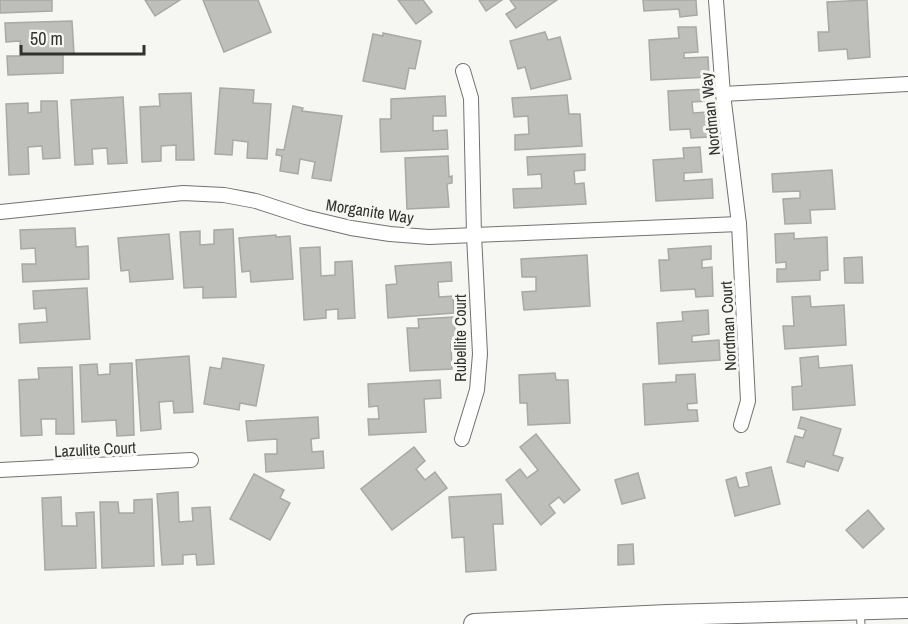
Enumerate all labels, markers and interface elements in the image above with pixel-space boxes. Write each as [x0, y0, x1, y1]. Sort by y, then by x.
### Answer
scale bar [21, 18, 144, 56]
text: 50 m [30, 26, 63, 51]
street label: Nordman Way [695, 71, 725, 157]
street label: Morganite Way [325, 193, 416, 229]
street label: Nordman Court [715, 280, 741, 371]
street label: Rubellite Court [449, 294, 471, 382]
street label: Lazulite Court [54, 436, 137, 462]

